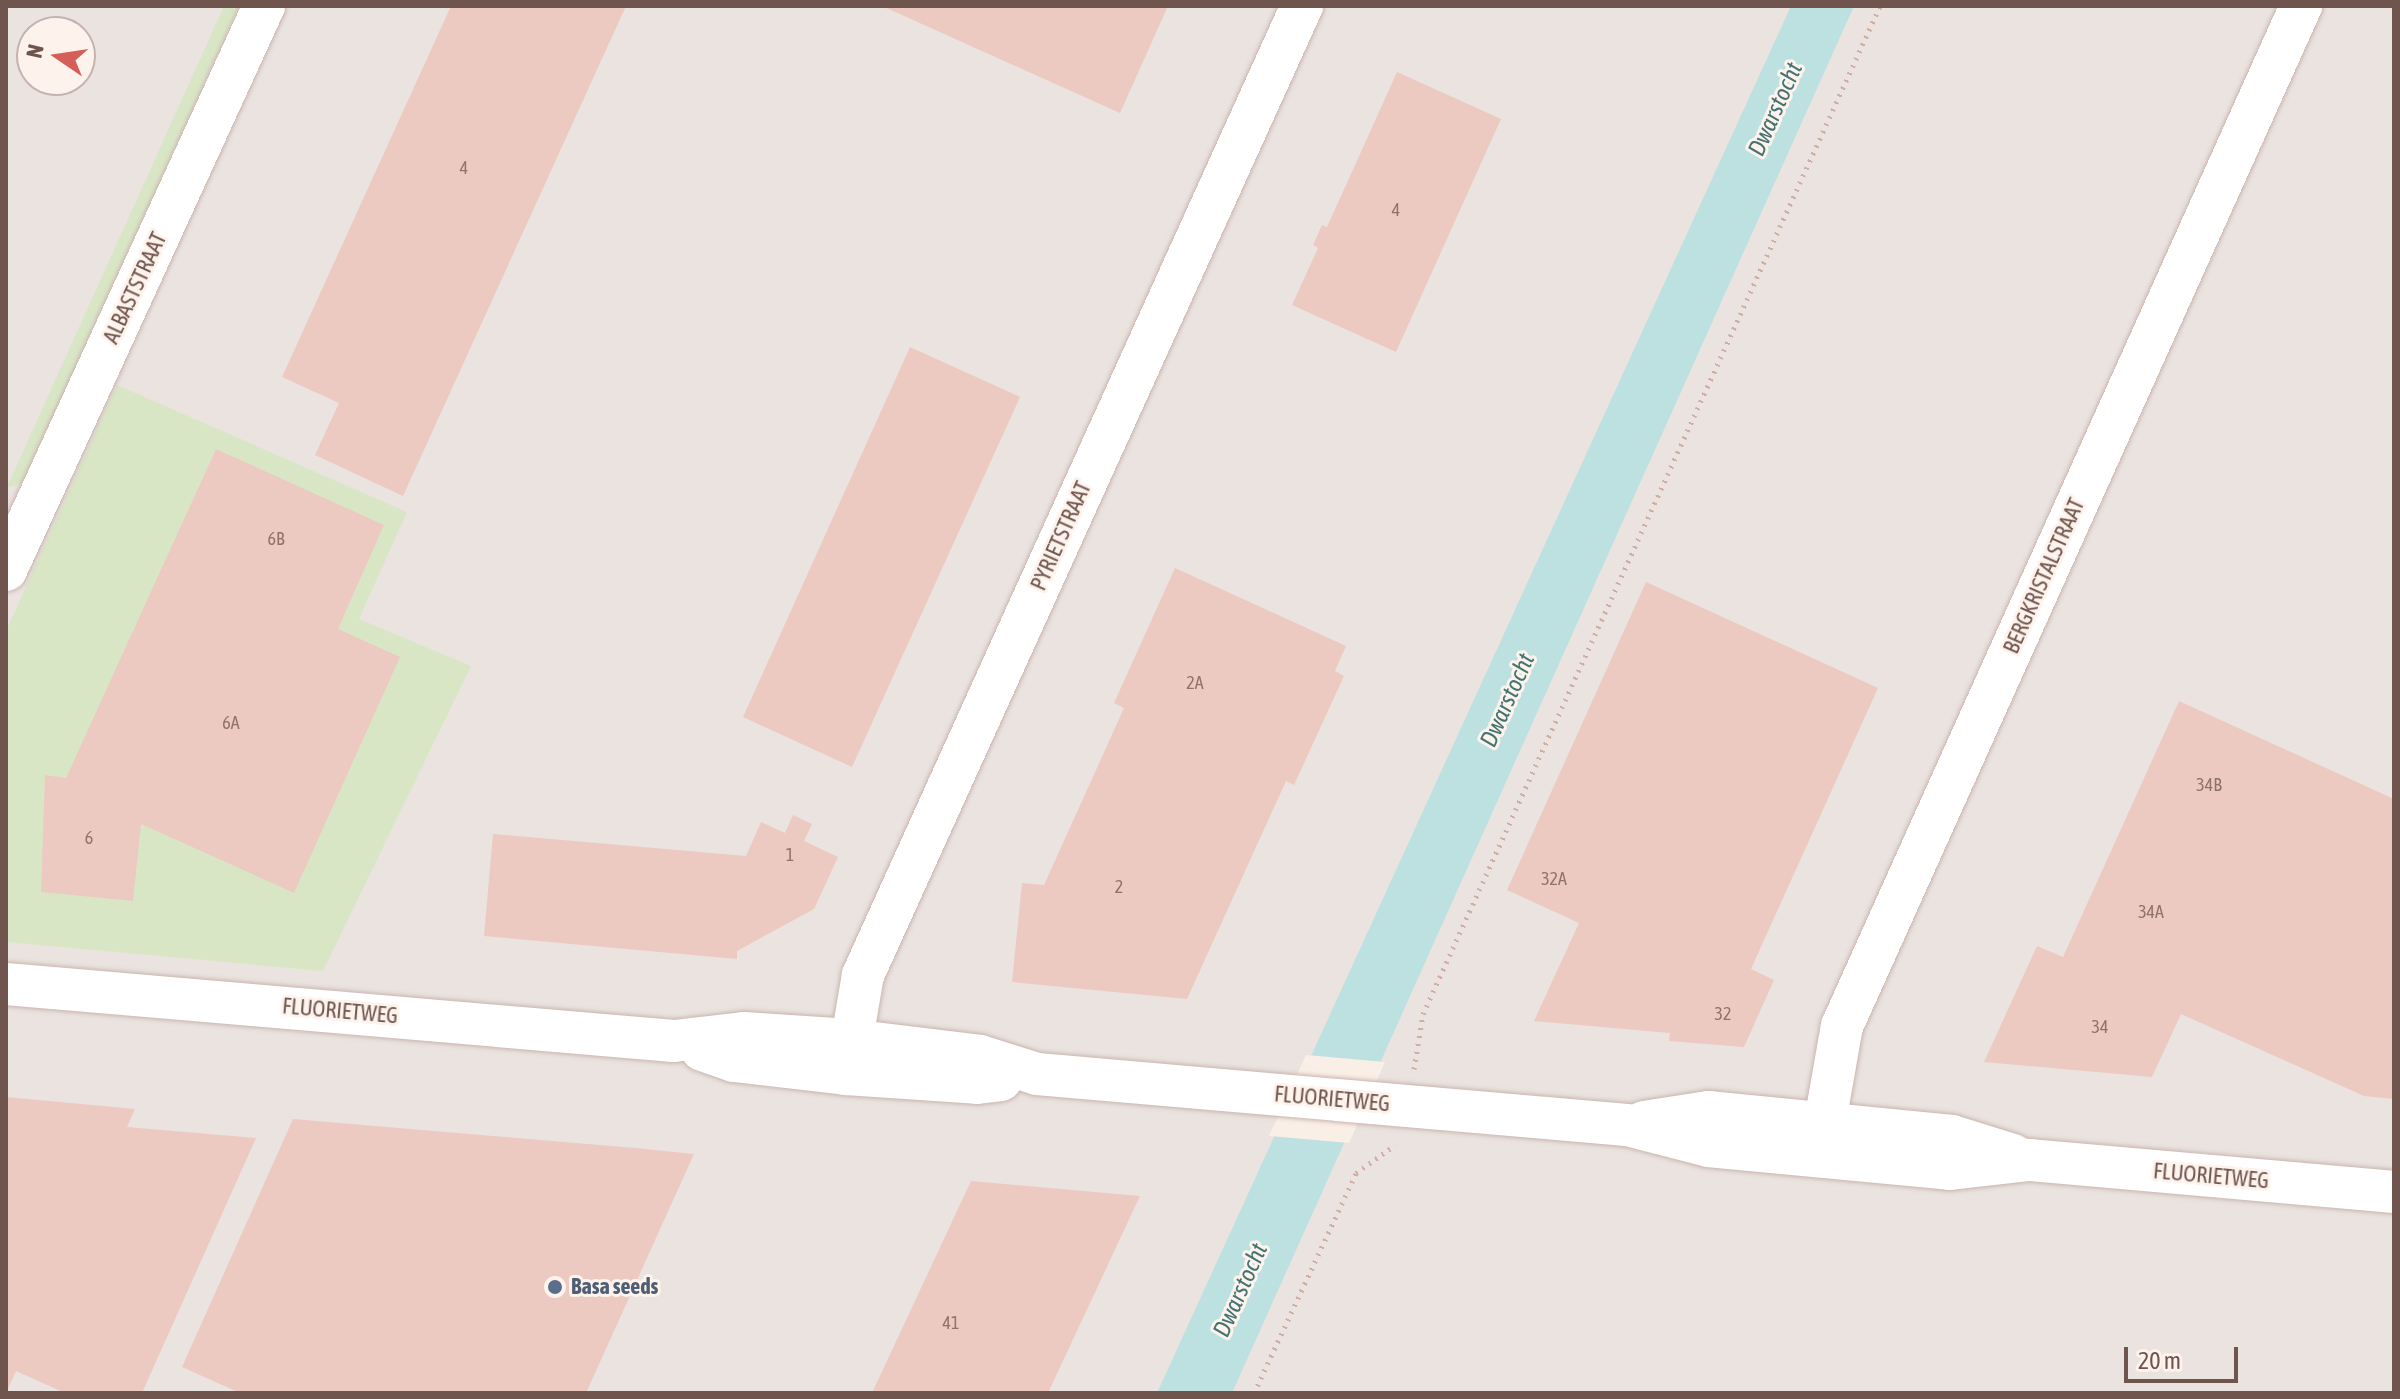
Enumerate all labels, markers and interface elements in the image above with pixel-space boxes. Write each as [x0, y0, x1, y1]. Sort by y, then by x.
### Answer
north arrow [16, 16, 96, 96]
text: N [20, 42, 49, 60]
water label: Dwarstocht [1742, 58, 1808, 160]
house number: 4 [460, 157, 468, 179]
house number: 4 [1392, 199, 1400, 221]
street label: ALBASTSTRAAT [98, 228, 172, 348]
street label: PYRIETSTRAAT [1025, 477, 1097, 595]
street label: BERGKRISTALSTRAAT [1998, 494, 2090, 658]
house number: 6B [268, 528, 284, 550]
water label: Dwarstocht [1474, 649, 1540, 751]
house number: 2A [1186, 672, 1204, 694]
house number: 6A [222, 712, 240, 734]
house number: 34B [2196, 774, 2222, 796]
house number: 6 [85, 827, 93, 849]
house number: 1 [786, 844, 794, 866]
house number: 32A [1541, 868, 1567, 890]
house number: 2 [1115, 876, 1123, 898]
house number: 34A [2138, 901, 2164, 923]
street label: FLUORIETWEG [281, 993, 399, 1029]
house number: 32 [1715, 1003, 1731, 1025]
house number: 34 [2092, 1016, 2108, 1038]
street label: FLUORIETWEG [1273, 1081, 1391, 1117]
street label: FLUORIETWEG [2152, 1158, 2270, 1194]
water label: Dwarstocht [1207, 1239, 1273, 1341]
place label: Basa seeds [571, 1274, 658, 1300]
marker: Basa seeds [546, 1278, 564, 1296]
house number: 41 [943, 1312, 959, 1334]
scale bar [2128, 1331, 2242, 1381]
text: 20 m [2138, 1347, 2181, 1374]

